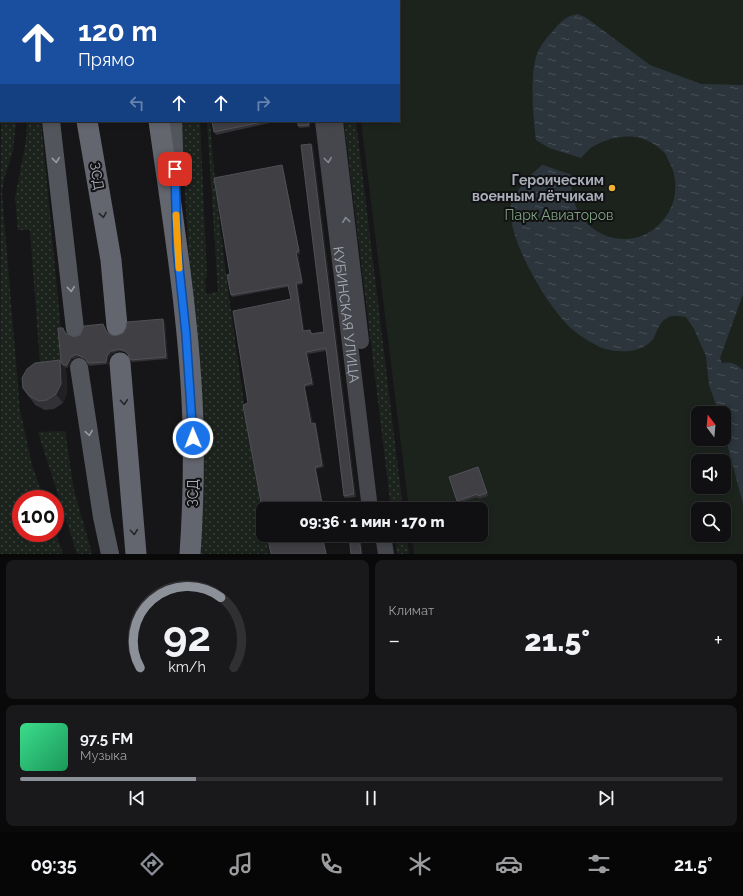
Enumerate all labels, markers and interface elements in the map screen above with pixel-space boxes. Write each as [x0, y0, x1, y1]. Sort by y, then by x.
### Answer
text: 120 m [78, 15, 158, 48]
icon: ahead [12, 16, 64, 68]
text: Прямо [78, 49, 135, 70]
icon: left [126, 92, 148, 114]
icon: ahead [168, 92, 190, 114]
icon: ahead [210, 92, 232, 114]
icon: right [252, 92, 274, 114]
pin [158, 152, 192, 186]
one-way arrow [51, 157, 60, 163]
one-way arrow [323, 157, 332, 163]
icon: arrive [164, 158, 186, 180]
street label: ЗСД [87, 161, 107, 191]
place label: Героическим военным лётчикам [472, 172, 604, 204]
marker: Героическим военным лётчикам [607, 183, 617, 193]
park label: Парк Авиаторов [505, 207, 613, 223]
one-way arrow [99, 212, 107, 218]
one-way arrow [342, 217, 351, 223]
street label: КУБИНСКАЯ УЛИЦА [330, 245, 363, 384]
one-way arrow [66, 286, 75, 292]
one-way arrow [119, 399, 128, 405]
north arrow [691, 406, 731, 446]
map controls [691, 406, 731, 542]
position arrow [172, 417, 214, 459]
one-way arrow [84, 430, 93, 436]
button: sound [691, 454, 731, 494]
street label: ЗСД [185, 479, 201, 507]
speed limit sign: 100 [12, 490, 64, 542]
button: search [691, 502, 731, 542]
text: 09:36 · 1 мин · 170 m [300, 513, 444, 531]
one-way arrow [129, 529, 138, 535]
text: Климат [389, 603, 434, 618]
text: 92 [163, 611, 211, 660]
text: 21.5° [524, 623, 590, 658]
text: − [389, 627, 400, 653]
text: + [714, 627, 723, 653]
text: km/h [168, 658, 206, 674]
text: 97.5 FM [80, 730, 133, 748]
text: Музыка [80, 748, 127, 763]
icon: previous [126, 787, 148, 809]
icon: pause [360, 787, 382, 809]
icon: next [595, 787, 617, 809]
icon: directions [138, 850, 166, 878]
icon: music [227, 850, 255, 878]
icon: phone [317, 850, 345, 878]
icon: climate [406, 850, 434, 878]
icon: car [495, 850, 523, 878]
icon: filters [585, 850, 613, 878]
text: 09:35 [31, 854, 77, 875]
text: 21.5° [674, 854, 712, 875]

